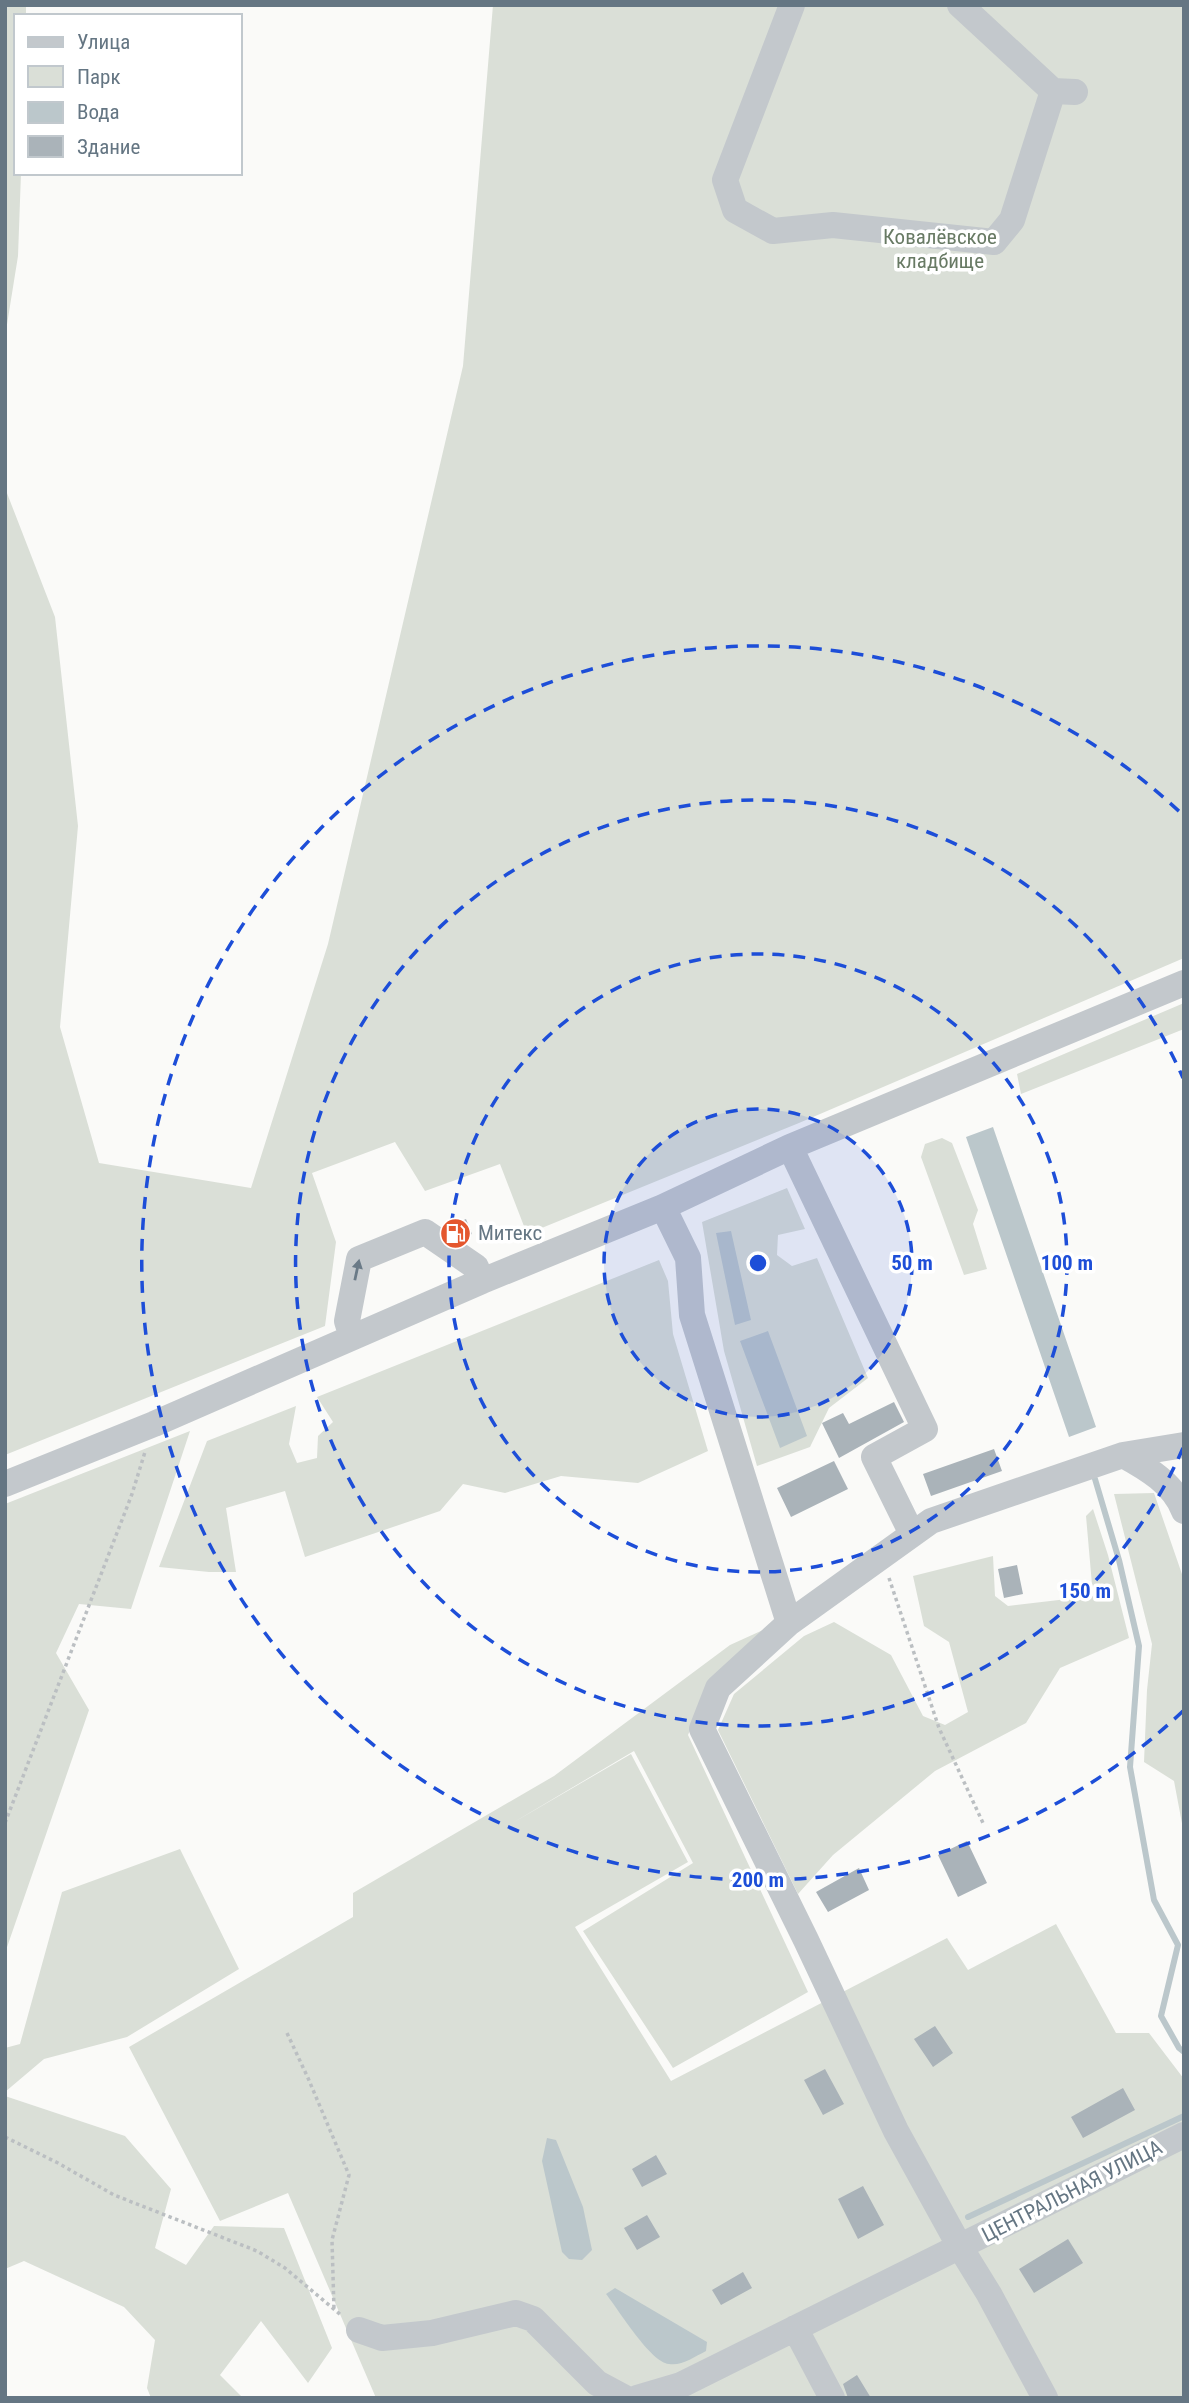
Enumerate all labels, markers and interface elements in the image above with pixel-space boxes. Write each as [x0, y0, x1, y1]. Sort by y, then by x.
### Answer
legend [14, 14, 242, 175]
text: Улица [77, 30, 130, 54]
text: Парк [77, 65, 121, 89]
text: Вода [77, 100, 120, 124]
text: Здание [77, 135, 141, 159]
park label: Ковалёвское кладбище [883, 225, 997, 273]
fuel station icon: Митекс [438, 1216, 472, 1250]
place label: Митекс [478, 1221, 542, 1245]
centre of rings [746, 1251, 770, 1275]
text: 50 m [891, 1251, 933, 1275]
text: 100 m [1041, 1251, 1093, 1275]
one-way arrow [352, 1259, 363, 1281]
text: 150 m [1059, 1579, 1111, 1603]
text: 200 m [732, 1868, 784, 1892]
street label: ЦЕНТРАЛЬНАЯ УЛИЦА [978, 2135, 1166, 2247]

